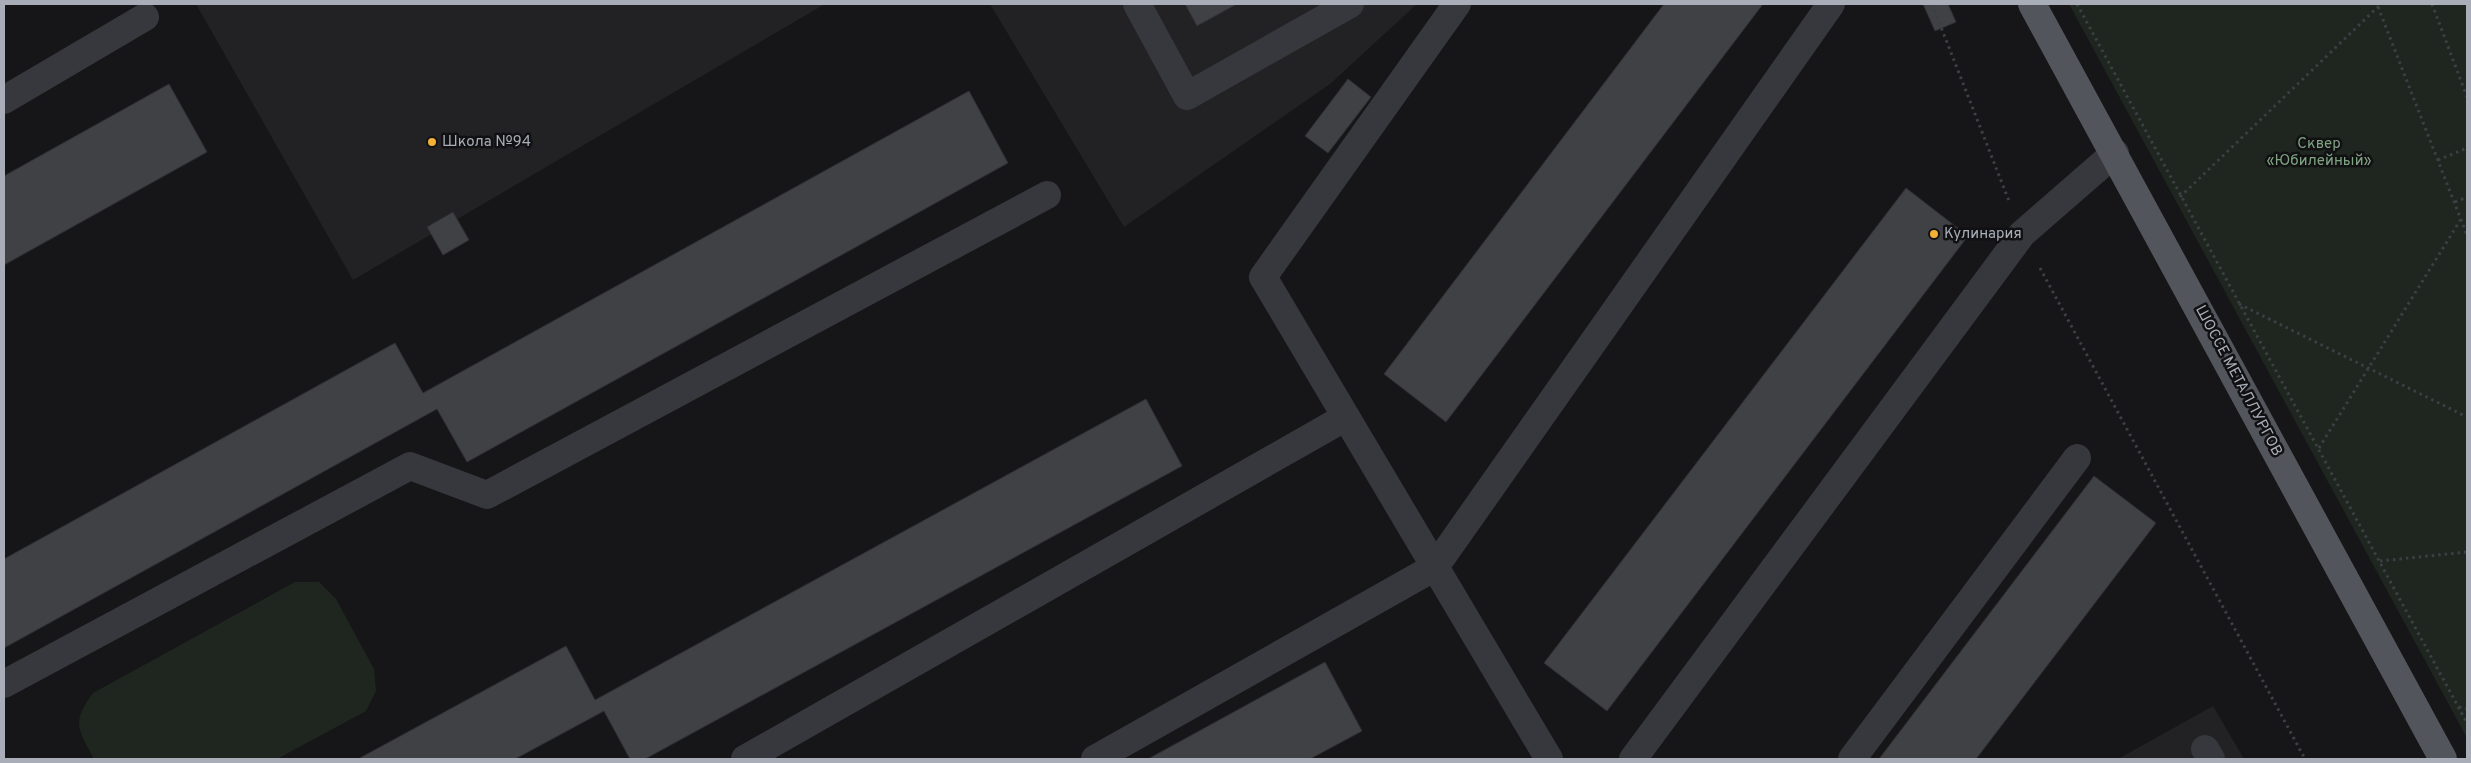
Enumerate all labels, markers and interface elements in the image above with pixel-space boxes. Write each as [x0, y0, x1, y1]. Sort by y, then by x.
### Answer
place label: Школа №94 [442, 133, 531, 152]
park label: Сквер «Юбилейный» [2267, 135, 2372, 171]
marker: Школа №94 [426, 136, 438, 148]
place label: Кулинария [1944, 225, 2022, 244]
marker: Кулинария [1928, 228, 1940, 240]
street label: ШОССЕ МЕТАЛЛУРГОВ [2190, 302, 2286, 460]

